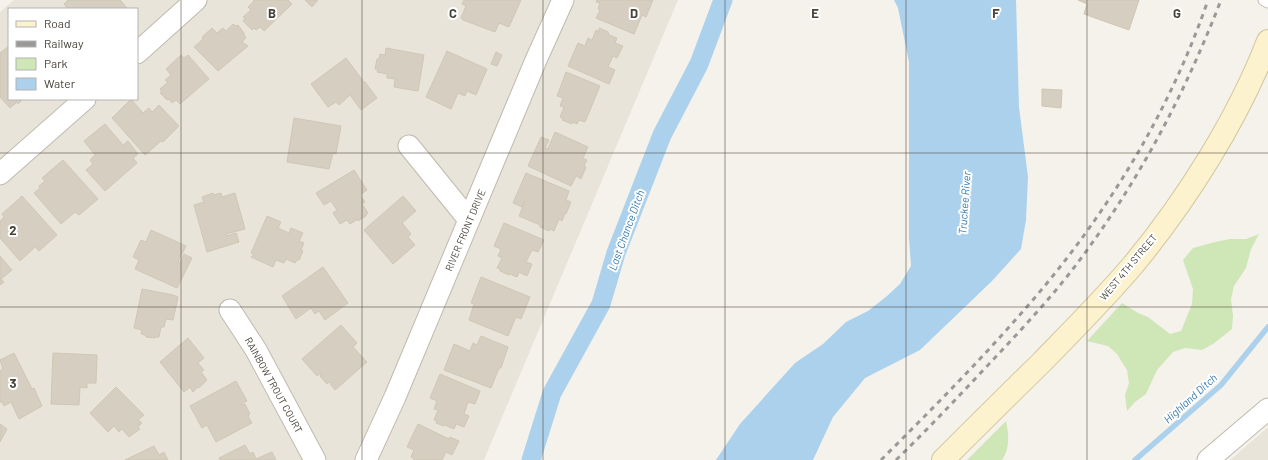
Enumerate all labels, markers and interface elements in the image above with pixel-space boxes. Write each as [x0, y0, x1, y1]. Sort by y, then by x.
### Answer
text: B [268, 5, 276, 21]
text: C [449, 5, 457, 21]
text: D [630, 5, 638, 21]
text: E [811, 5, 819, 21]
text: F [992, 5, 1000, 21]
text: G [1173, 5, 1181, 21]
legend [8, 8, 138, 100]
text: Road [44, 16, 71, 30]
text: Railway [44, 36, 84, 50]
text: Park [44, 56, 68, 70]
text: Water [44, 76, 76, 90]
water label: Truckee River [955, 170, 973, 235]
street label: RIVER FRONT DRIVE [442, 187, 488, 273]
water label: Last Chance Ditch [605, 188, 647, 272]
text: 2 [9, 222, 17, 238]
street label: WEST 4TH STREET [1097, 231, 1159, 303]
street label: RAINBOW TROUT COURT [243, 335, 306, 435]
water label: Highland Ditch [1161, 370, 1220, 425]
text: 3 [9, 375, 17, 391]

